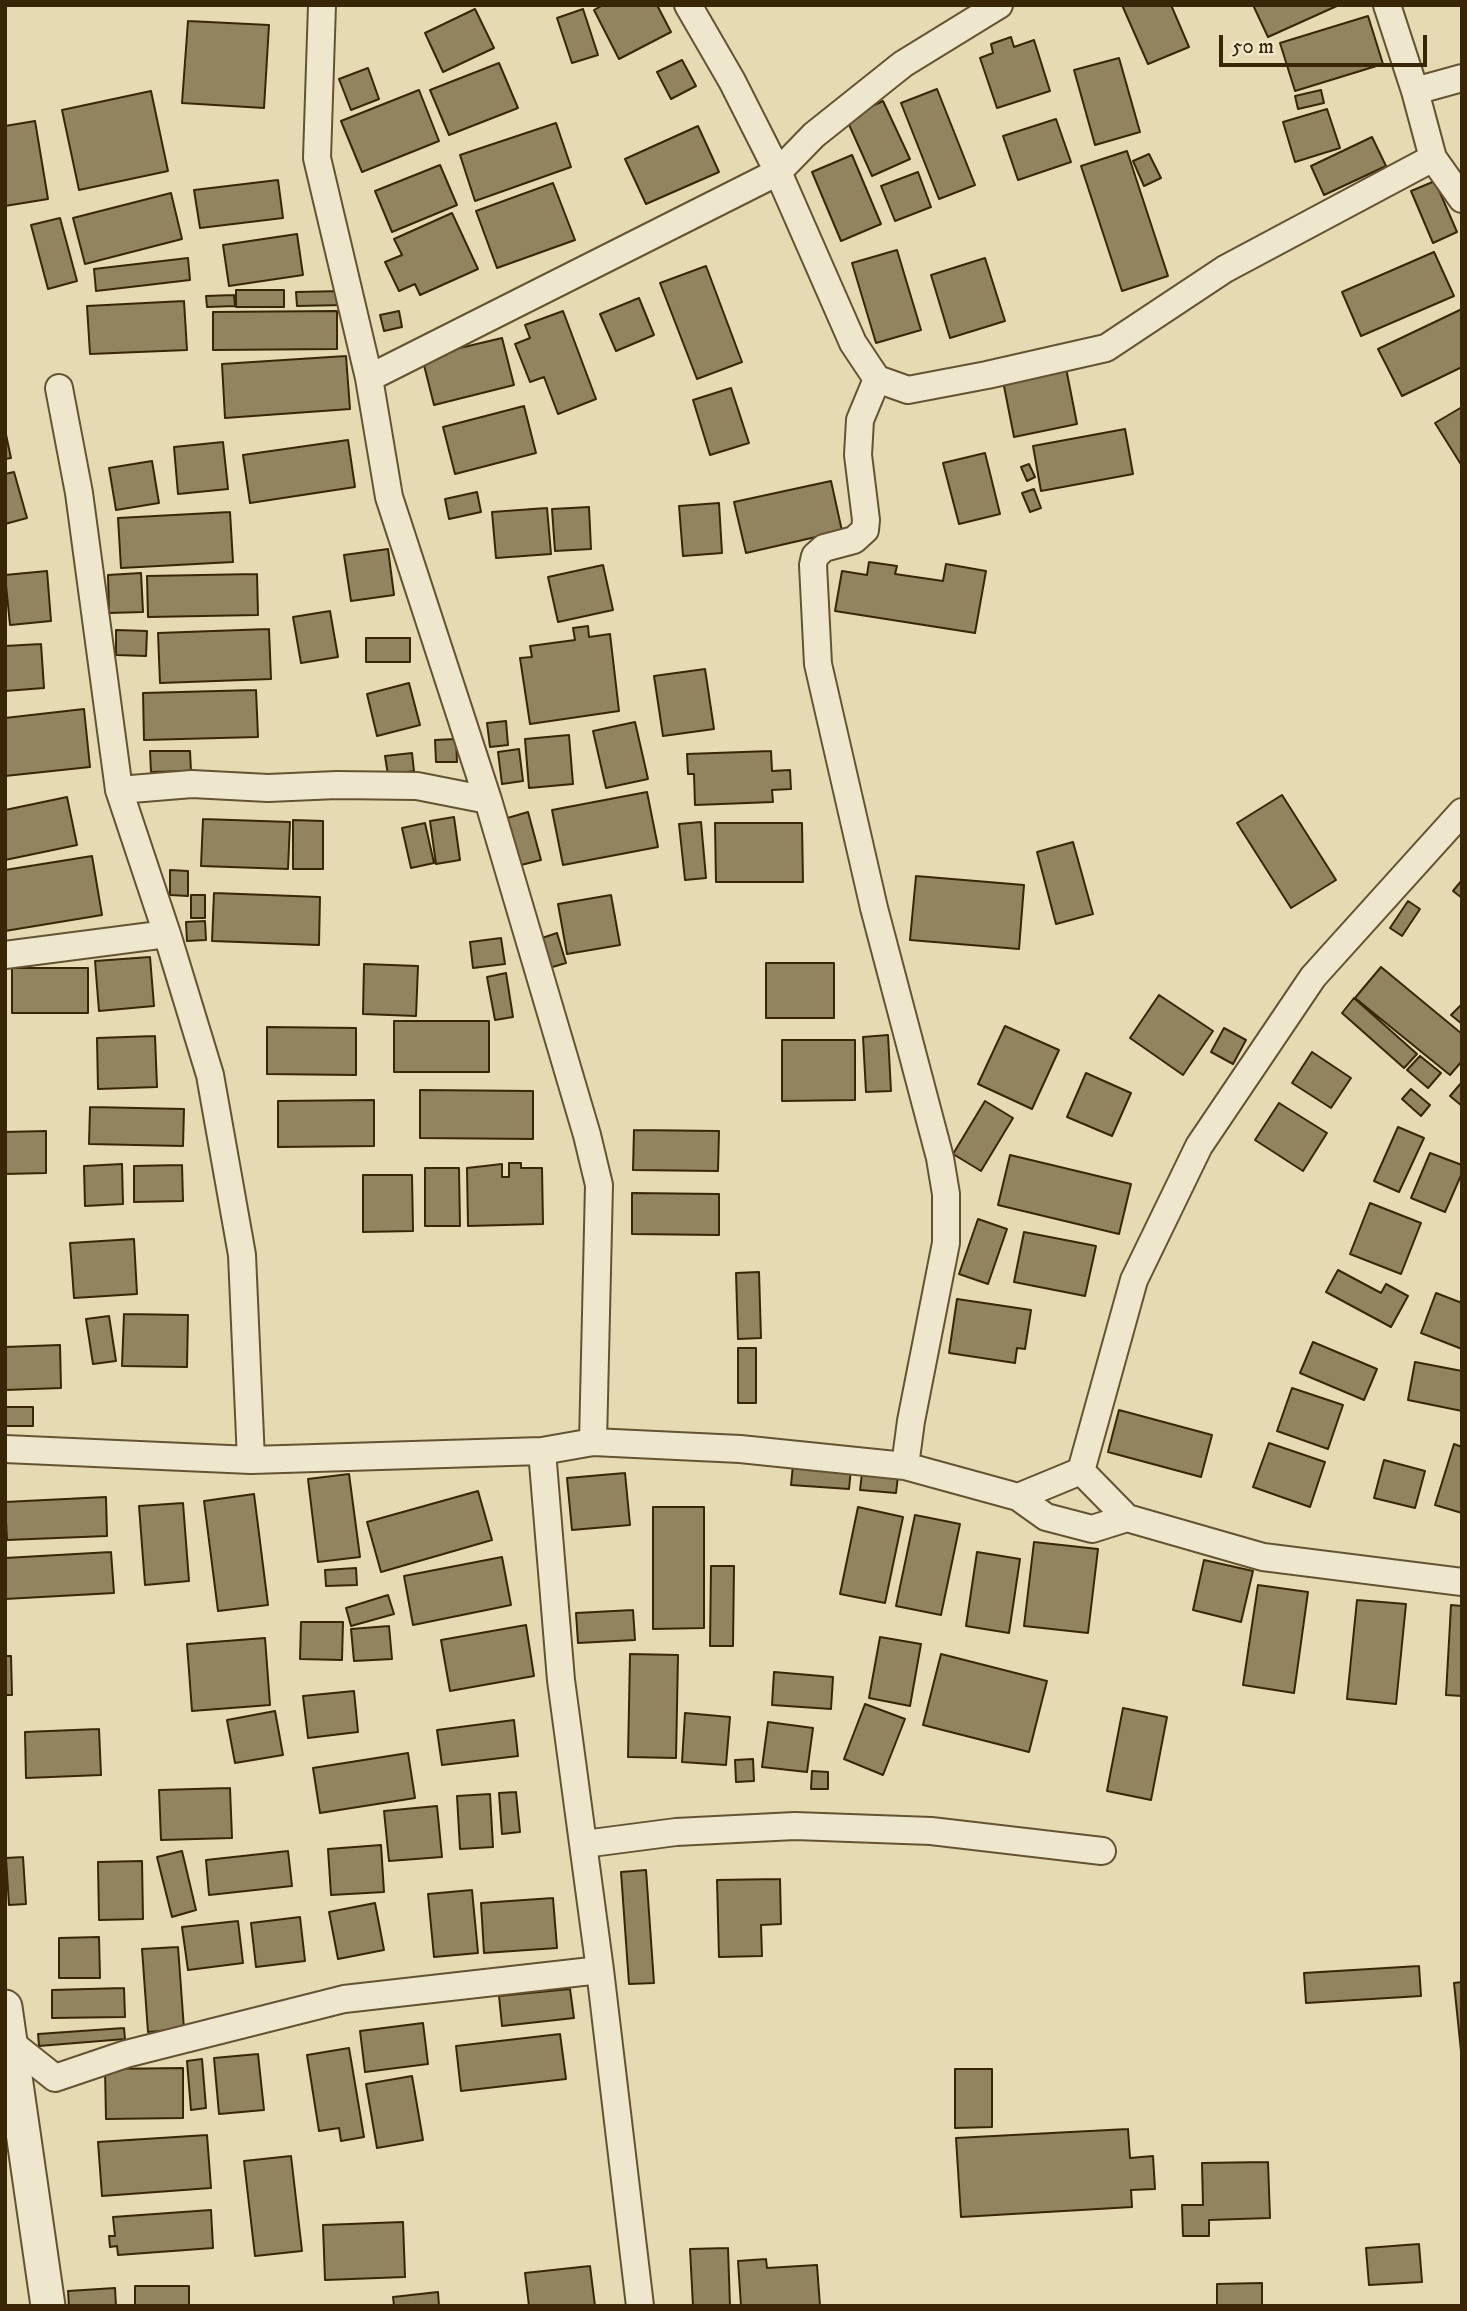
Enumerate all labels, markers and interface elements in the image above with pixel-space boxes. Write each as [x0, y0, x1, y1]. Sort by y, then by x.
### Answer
scale bar [1222, 21, 1430, 65]
text: 50 m [1232, 34, 1274, 60]

